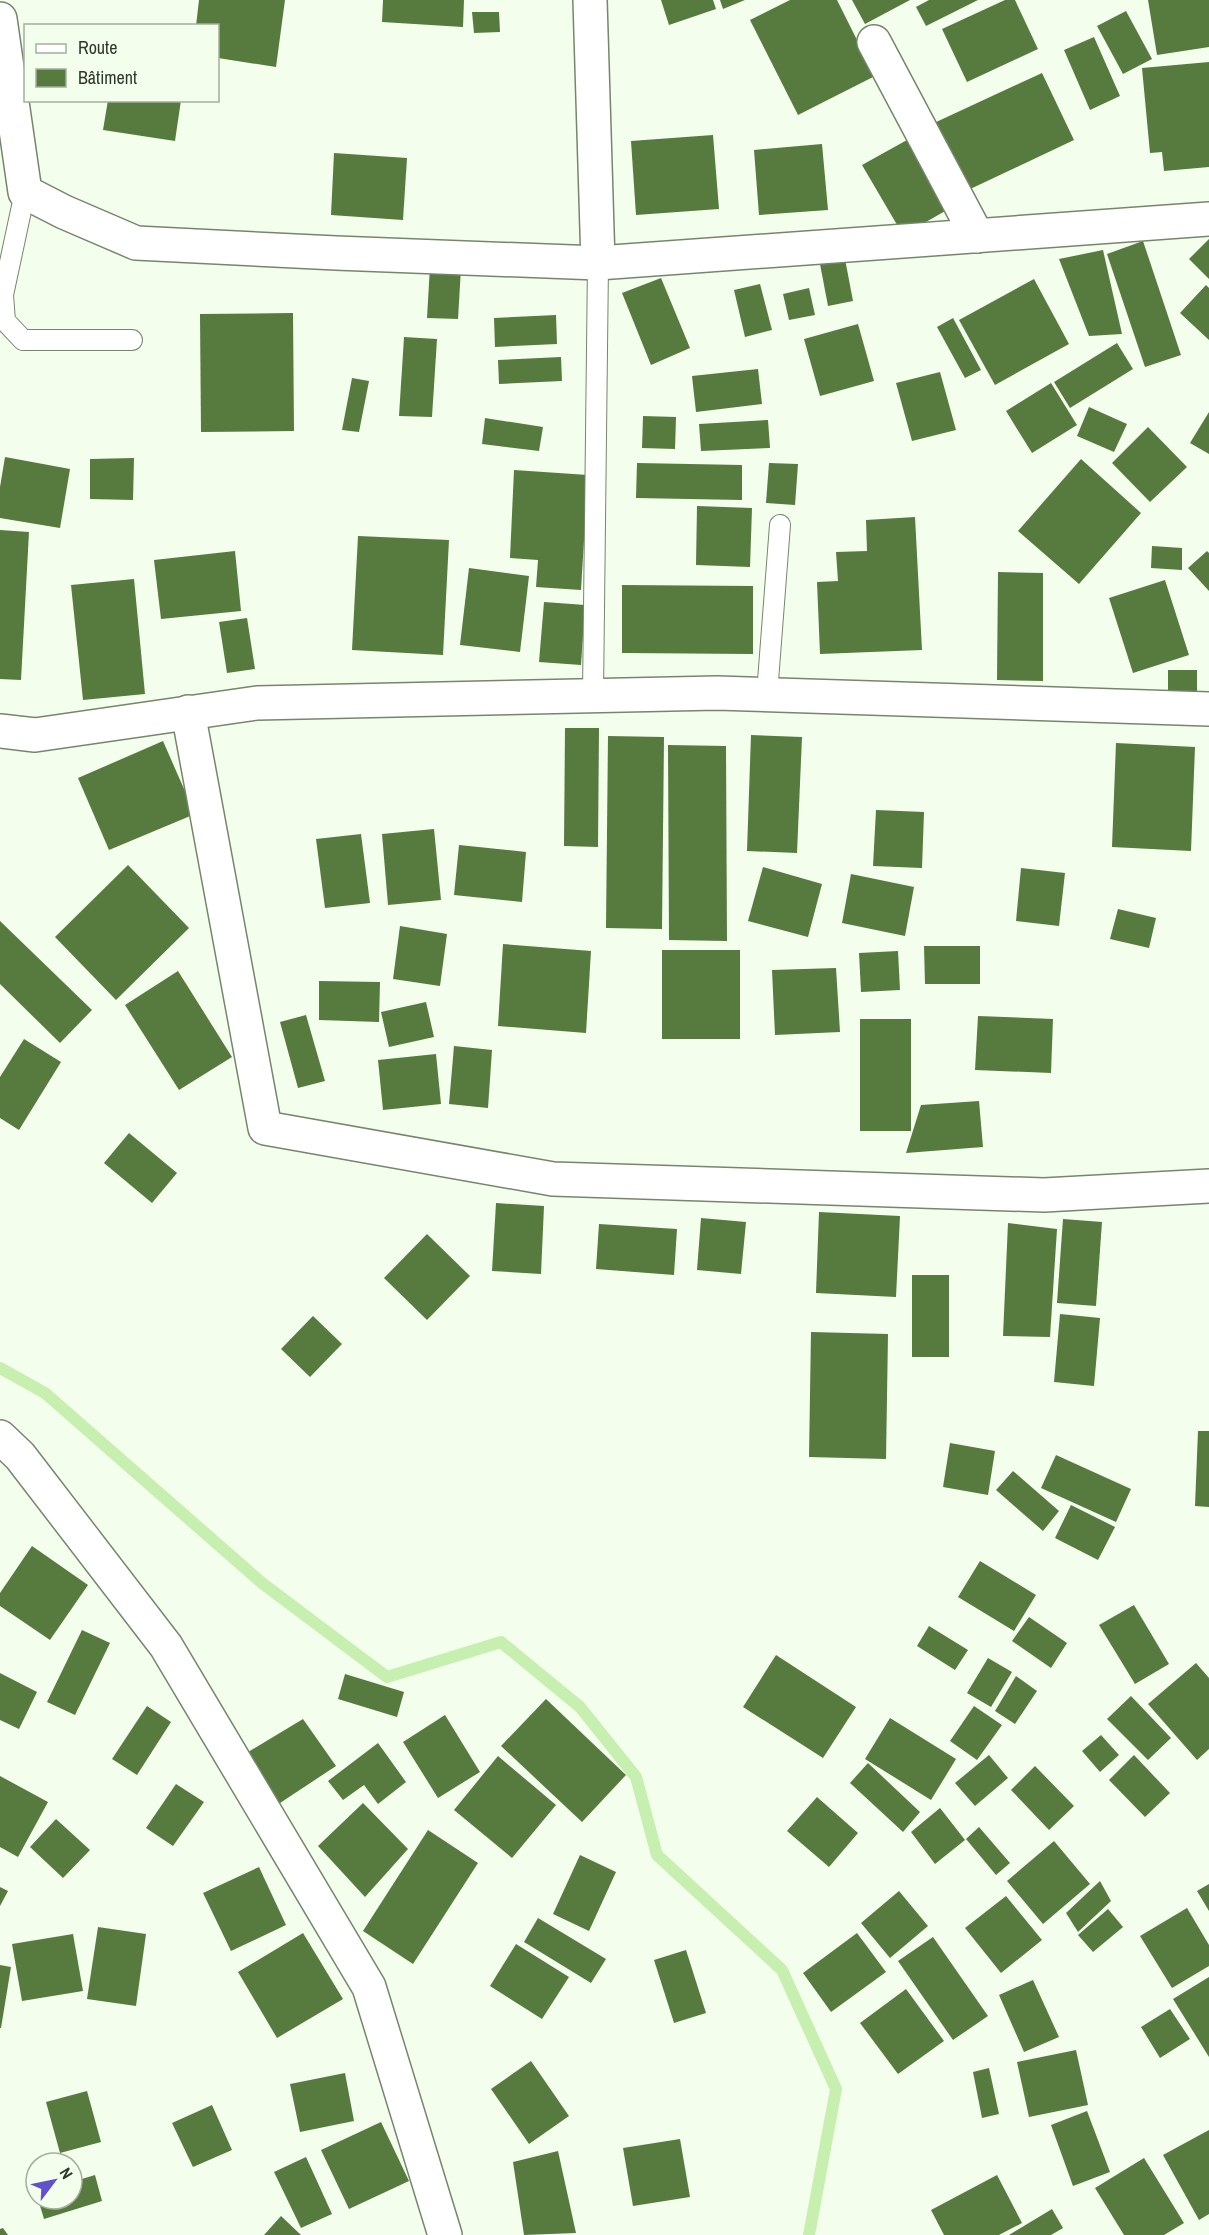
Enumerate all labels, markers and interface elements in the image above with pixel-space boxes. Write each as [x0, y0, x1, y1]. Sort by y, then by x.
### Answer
legend [24, 24, 219, 102]
text: Route [78, 35, 117, 60]
text: Bâtiment [78, 65, 137, 90]
north arrow [24, 2151, 84, 2211]
text: N [55, 2163, 79, 2183]

